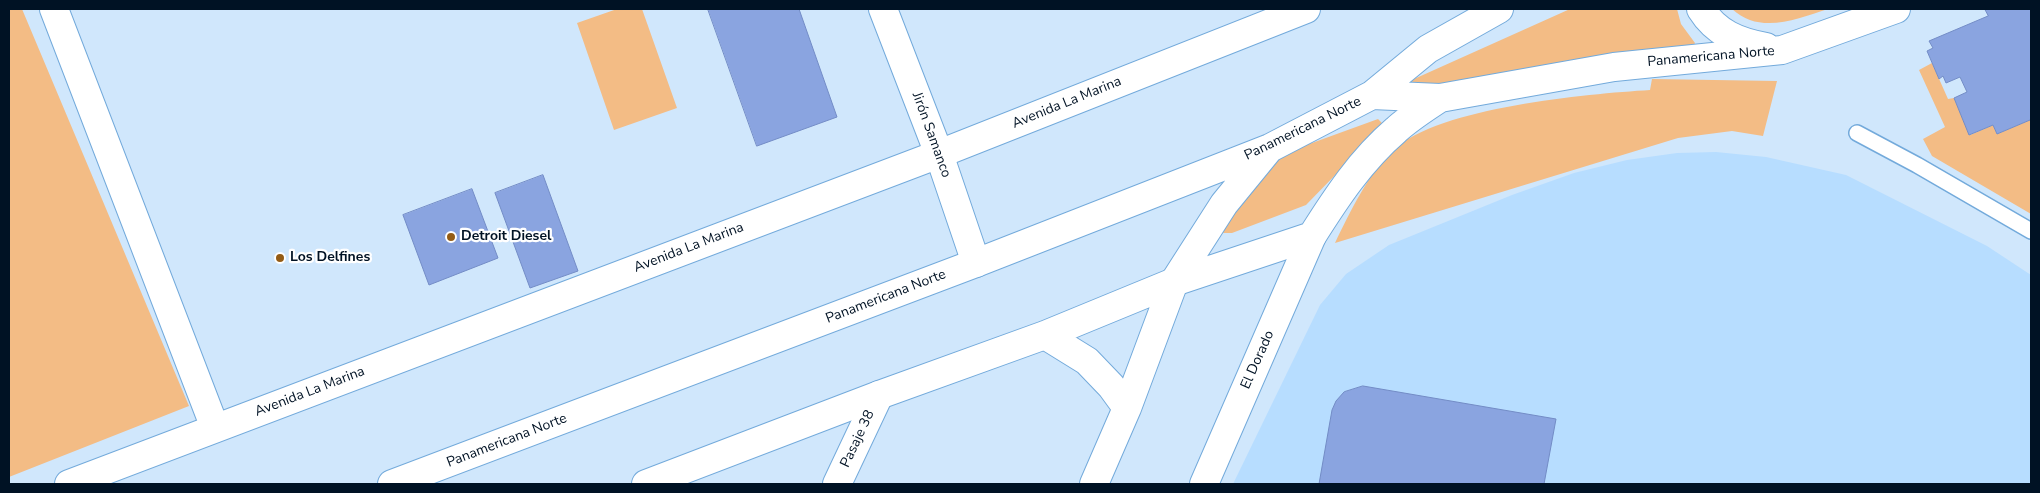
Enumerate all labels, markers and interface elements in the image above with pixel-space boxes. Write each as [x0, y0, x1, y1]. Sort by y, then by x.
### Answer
street label: Panamericana Norte [1647, 43, 1775, 71]
street label: Avenida La Marina [1010, 73, 1124, 133]
street label: Jirón Samanco [908, 90, 954, 180]
street label: Panamericana Norte [1242, 93, 1364, 165]
street label: Avenida La Marina [632, 219, 746, 277]
place label: Detroit Diesel [461, 229, 551, 245]
marker: Detroit Diesel [445, 231, 457, 243]
place label: Los Delfines [290, 250, 370, 266]
marker: Los Delfines [274, 252, 286, 264]
street label: Panamericana Norte [823, 266, 949, 328]
street label: El Dorado [1238, 328, 1278, 392]
street label: Avenida La Marina [253, 363, 367, 421]
street label: Pasaje 38 [837, 408, 879, 470]
street label: Panamericana Norte [444, 410, 570, 472]

